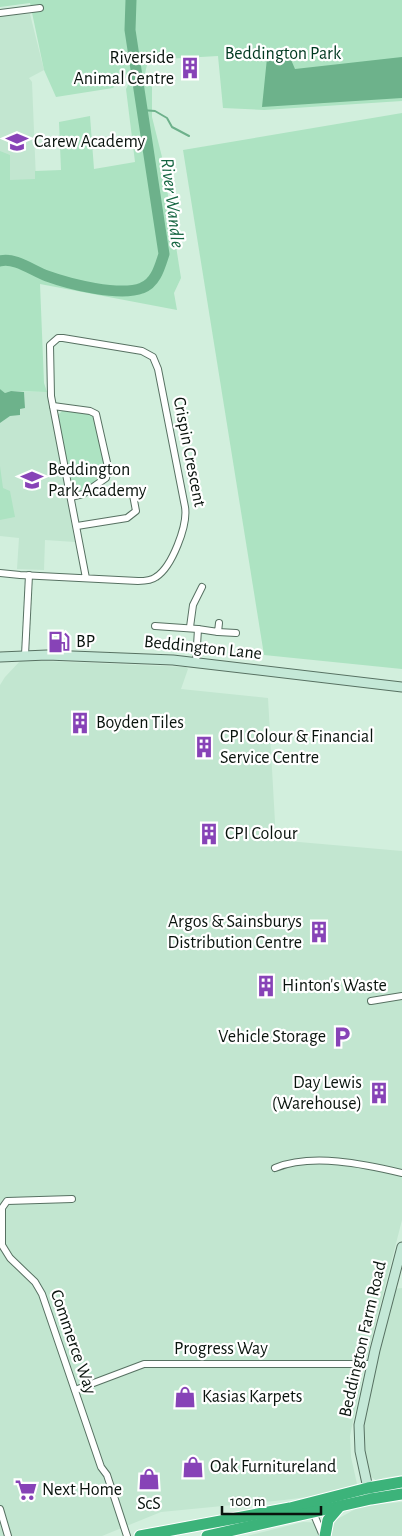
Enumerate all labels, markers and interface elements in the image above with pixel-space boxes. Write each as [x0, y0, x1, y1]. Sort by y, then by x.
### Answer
park label: Beddington Park [225, 45, 342, 63]
place label: Riverside Animal Centre [74, 49, 174, 88]
building icon: Riverside Animal Centre [177, 55, 203, 81]
school or university icon: Carew Academy [4, 129, 30, 155]
place label: Carew Academy [34, 133, 145, 151]
water label: River Wandle [157, 157, 187, 249]
street label: Crispin Crescent [170, 395, 209, 509]
place label: Beddington Park Academy [48, 461, 147, 500]
school or university icon: Beddington Park Academy [19, 467, 45, 493]
fuel station icon: BP [46, 629, 72, 655]
place label: BP [76, 633, 95, 651]
street label: Beddington Lane [143, 633, 263, 663]
building icon: Boyden Tiles [67, 710, 93, 736]
place label: Boyden Tiles [96, 714, 184, 732]
place label: CPI Colour & Financial Service Centre [220, 728, 374, 767]
building icon: CPI Colour & Financial Service Centre [191, 734, 217, 760]
building icon: CPI Colour [196, 821, 222, 847]
place label: CPI Colour [225, 825, 298, 843]
place label: Argos & Sainsburys Distribution Centre [168, 913, 302, 952]
building icon: Argos & Sainsburys Distribution Centre [306, 919, 332, 945]
building icon: Hinton's Waste [253, 973, 279, 999]
place label: Hinton's Waste [282, 977, 387, 995]
parking icon: Vehicle Storage [329, 1024, 355, 1050]
place label: Vehicle Storage [218, 1028, 326, 1046]
place label: Day Lewis (Warehouse) [272, 1074, 362, 1113]
building icon: Day Lewis (Warehouse) [366, 1080, 392, 1106]
street label: Beddington Farm Road [336, 1259, 390, 1419]
street label: Commerce Way [47, 1287, 99, 1397]
street label: Progress Way [174, 1340, 268, 1358]
shop icon: Kasias Karpets [172, 1384, 198, 1410]
place label: Kasias Karpets [202, 1388, 302, 1406]
shop icon: Oak Furnitureland [180, 1454, 206, 1480]
place label: Oak Furnitureland [210, 1458, 336, 1476]
shop icon: ScS [136, 1466, 162, 1492]
supermarket icon: Next Home [13, 1477, 39, 1503]
place label: Next Home [42, 1481, 122, 1499]
scale bar [222, 1484, 321, 1516]
text: 100 m [230, 1494, 265, 1509]
place label: ScS [137, 1495, 161, 1513]

